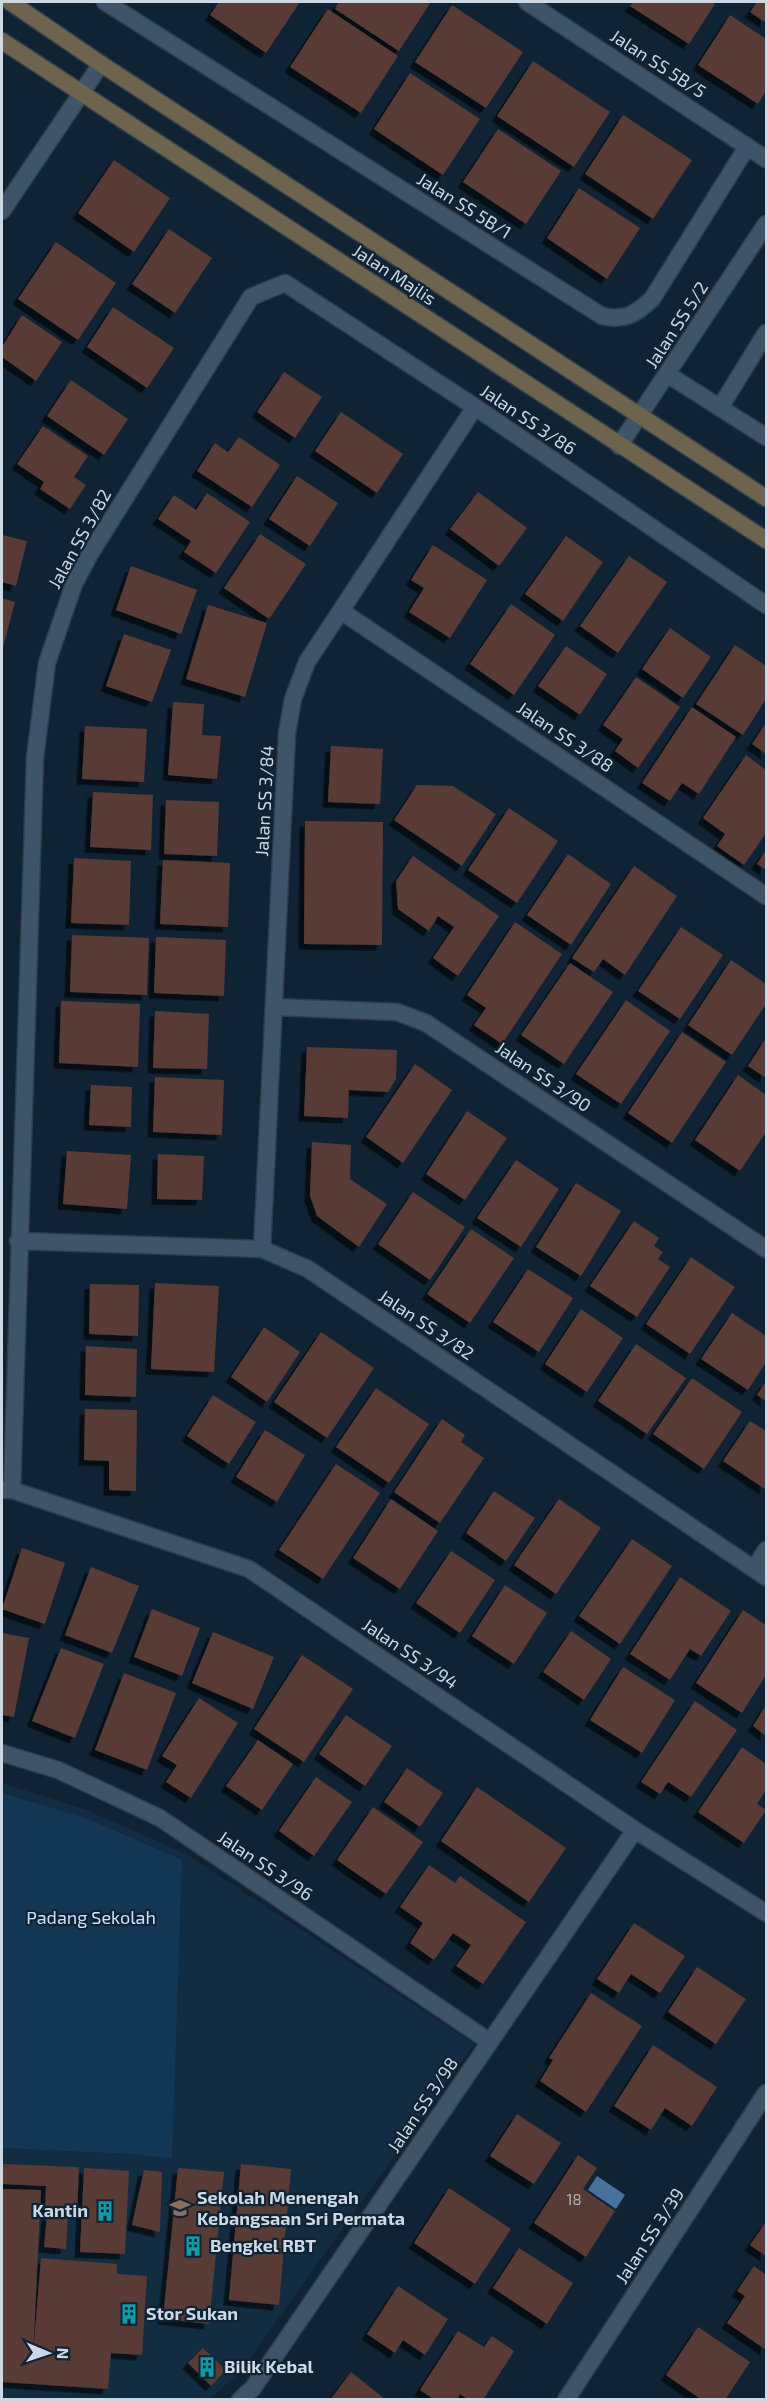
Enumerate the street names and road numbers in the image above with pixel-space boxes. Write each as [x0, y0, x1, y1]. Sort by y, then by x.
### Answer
street label: Jalan SS 5B/5 [607, 24, 710, 102]
street label: Jalan SS 5B/1 [413, 167, 516, 243]
street label: Jalan Majlis [349, 239, 440, 309]
street label: Jalan SS 5/2 [640, 277, 712, 372]
street label: Jalan SS 3/86 [477, 379, 580, 459]
street label: Jalan SS 3/82 [43, 485, 115, 592]
street label: Jalan SS 3/88 [513, 696, 618, 776]
street label: Jalan SS 3/84 [250, 745, 278, 857]
street label: Jalan SS 3/90 [492, 1036, 595, 1116]
street label: Jalan SS 3/82 [375, 1284, 478, 1364]
street label: Jalan SS 3/94 [359, 1613, 463, 1693]
street label: Jalan SS 3/96 [214, 1825, 317, 1905]
street label: Jalan SS 3/98 [382, 2053, 462, 2156]
street label: Jalan SS 3/39 [610, 2184, 688, 2287]

